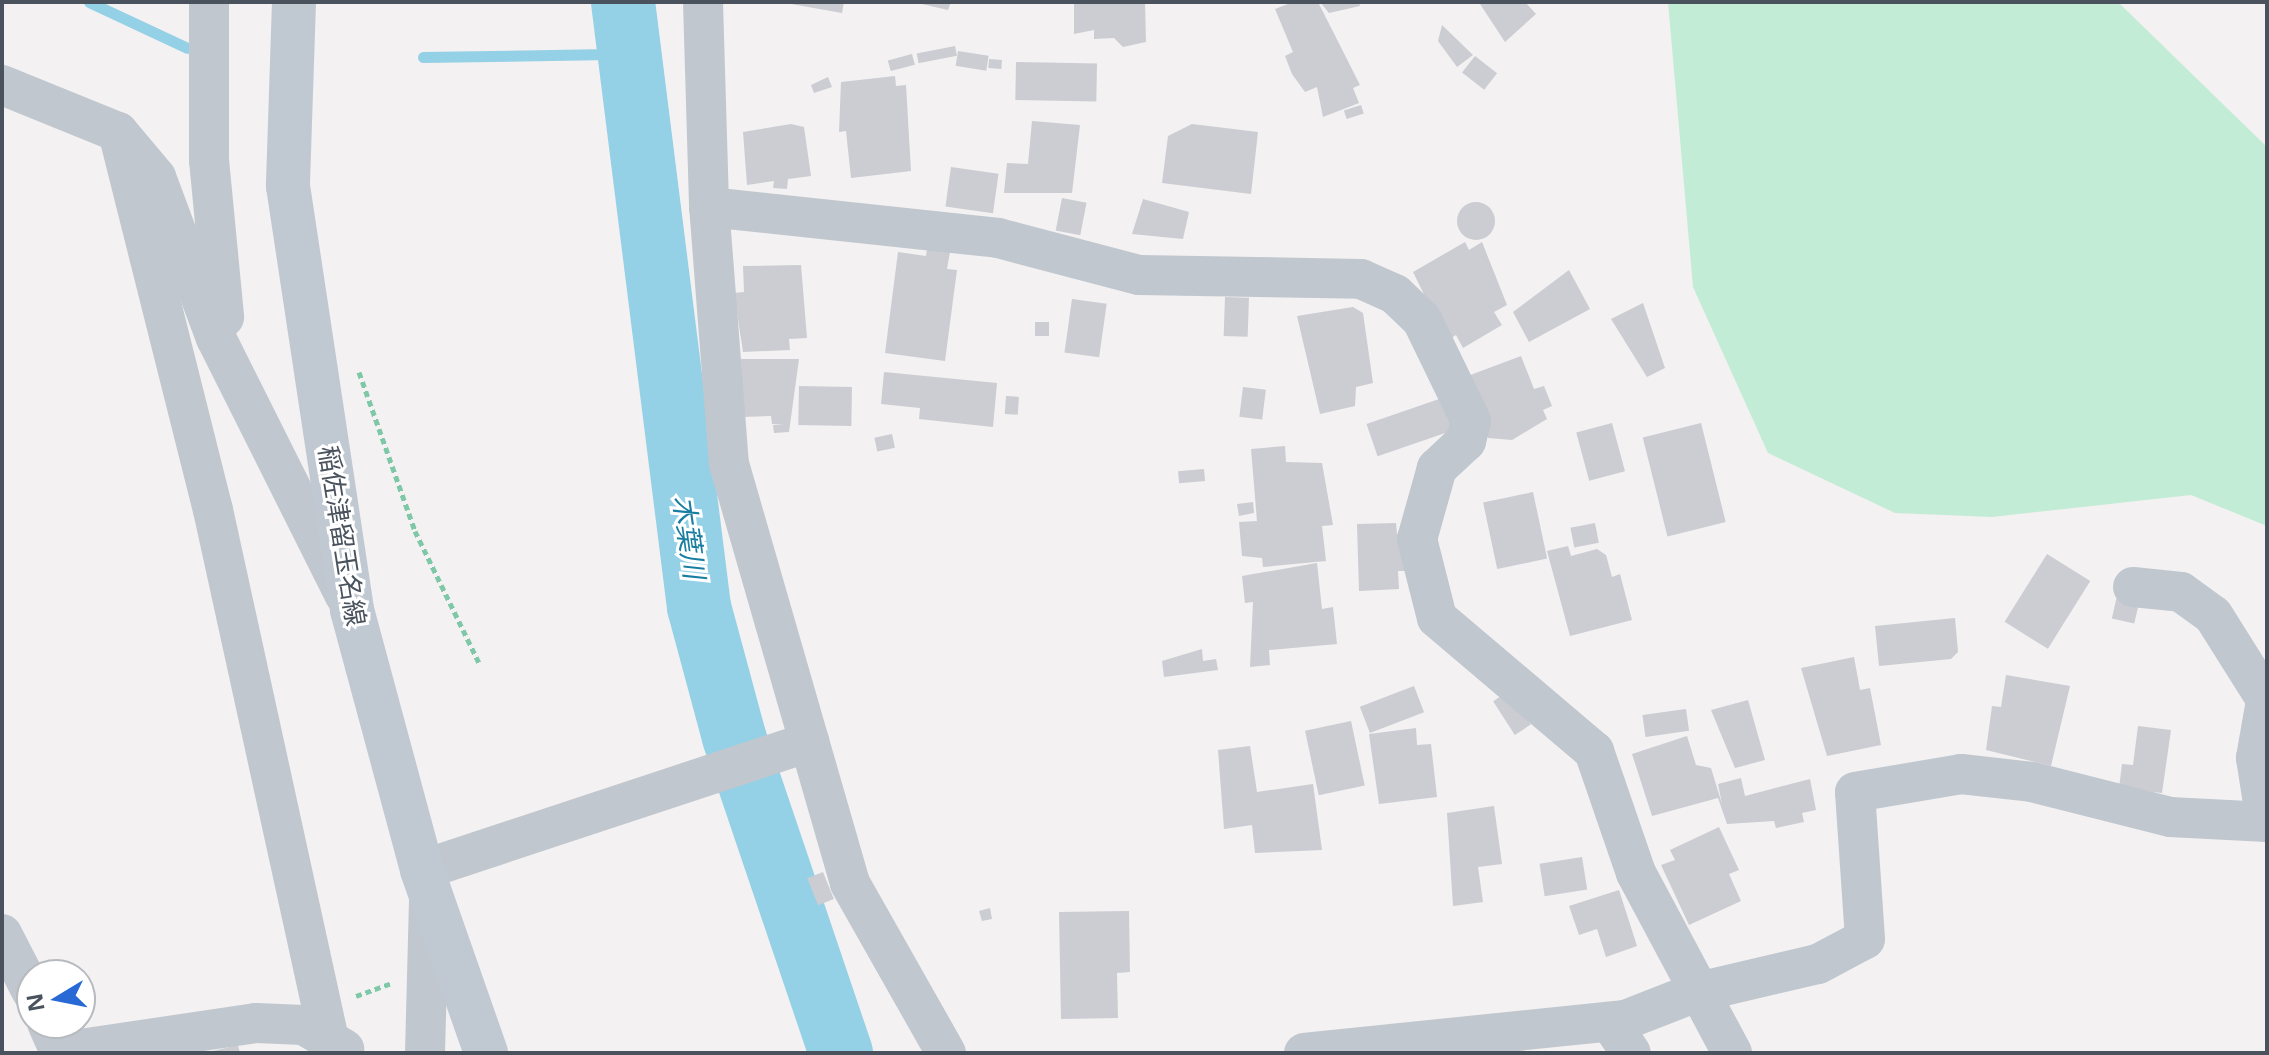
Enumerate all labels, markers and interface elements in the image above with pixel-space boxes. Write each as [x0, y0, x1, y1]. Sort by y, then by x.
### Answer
street label: 稲佐津留玉名線 [312, 444, 372, 628]
water label: 木葉川 [668, 493, 712, 581]
north arrow [16, 959, 96, 1039]
text: N [18, 991, 51, 1014]

